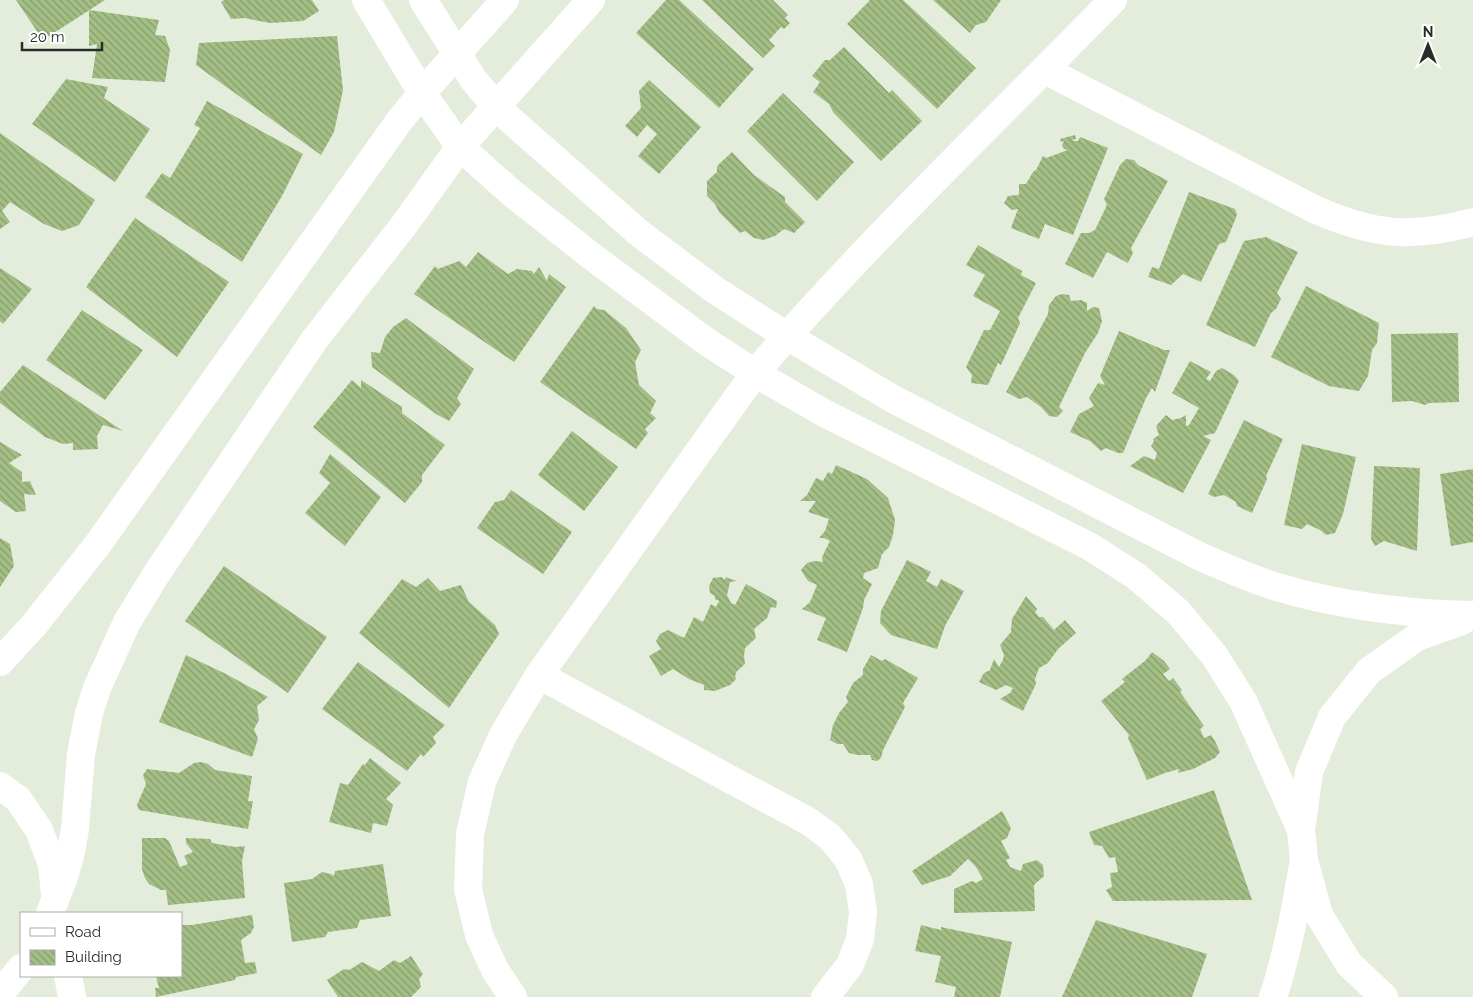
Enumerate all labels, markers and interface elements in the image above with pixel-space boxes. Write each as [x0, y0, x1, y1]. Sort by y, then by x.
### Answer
scale bar [22, 20, 102, 52]
north arrow [1403, 20, 1453, 70]
text: N [1423, 24, 1433, 40]
text: 20 m [30, 28, 65, 46]
legend [20, 912, 182, 977]
text: Road [65, 923, 101, 941]
text: Building [65, 948, 122, 966]

